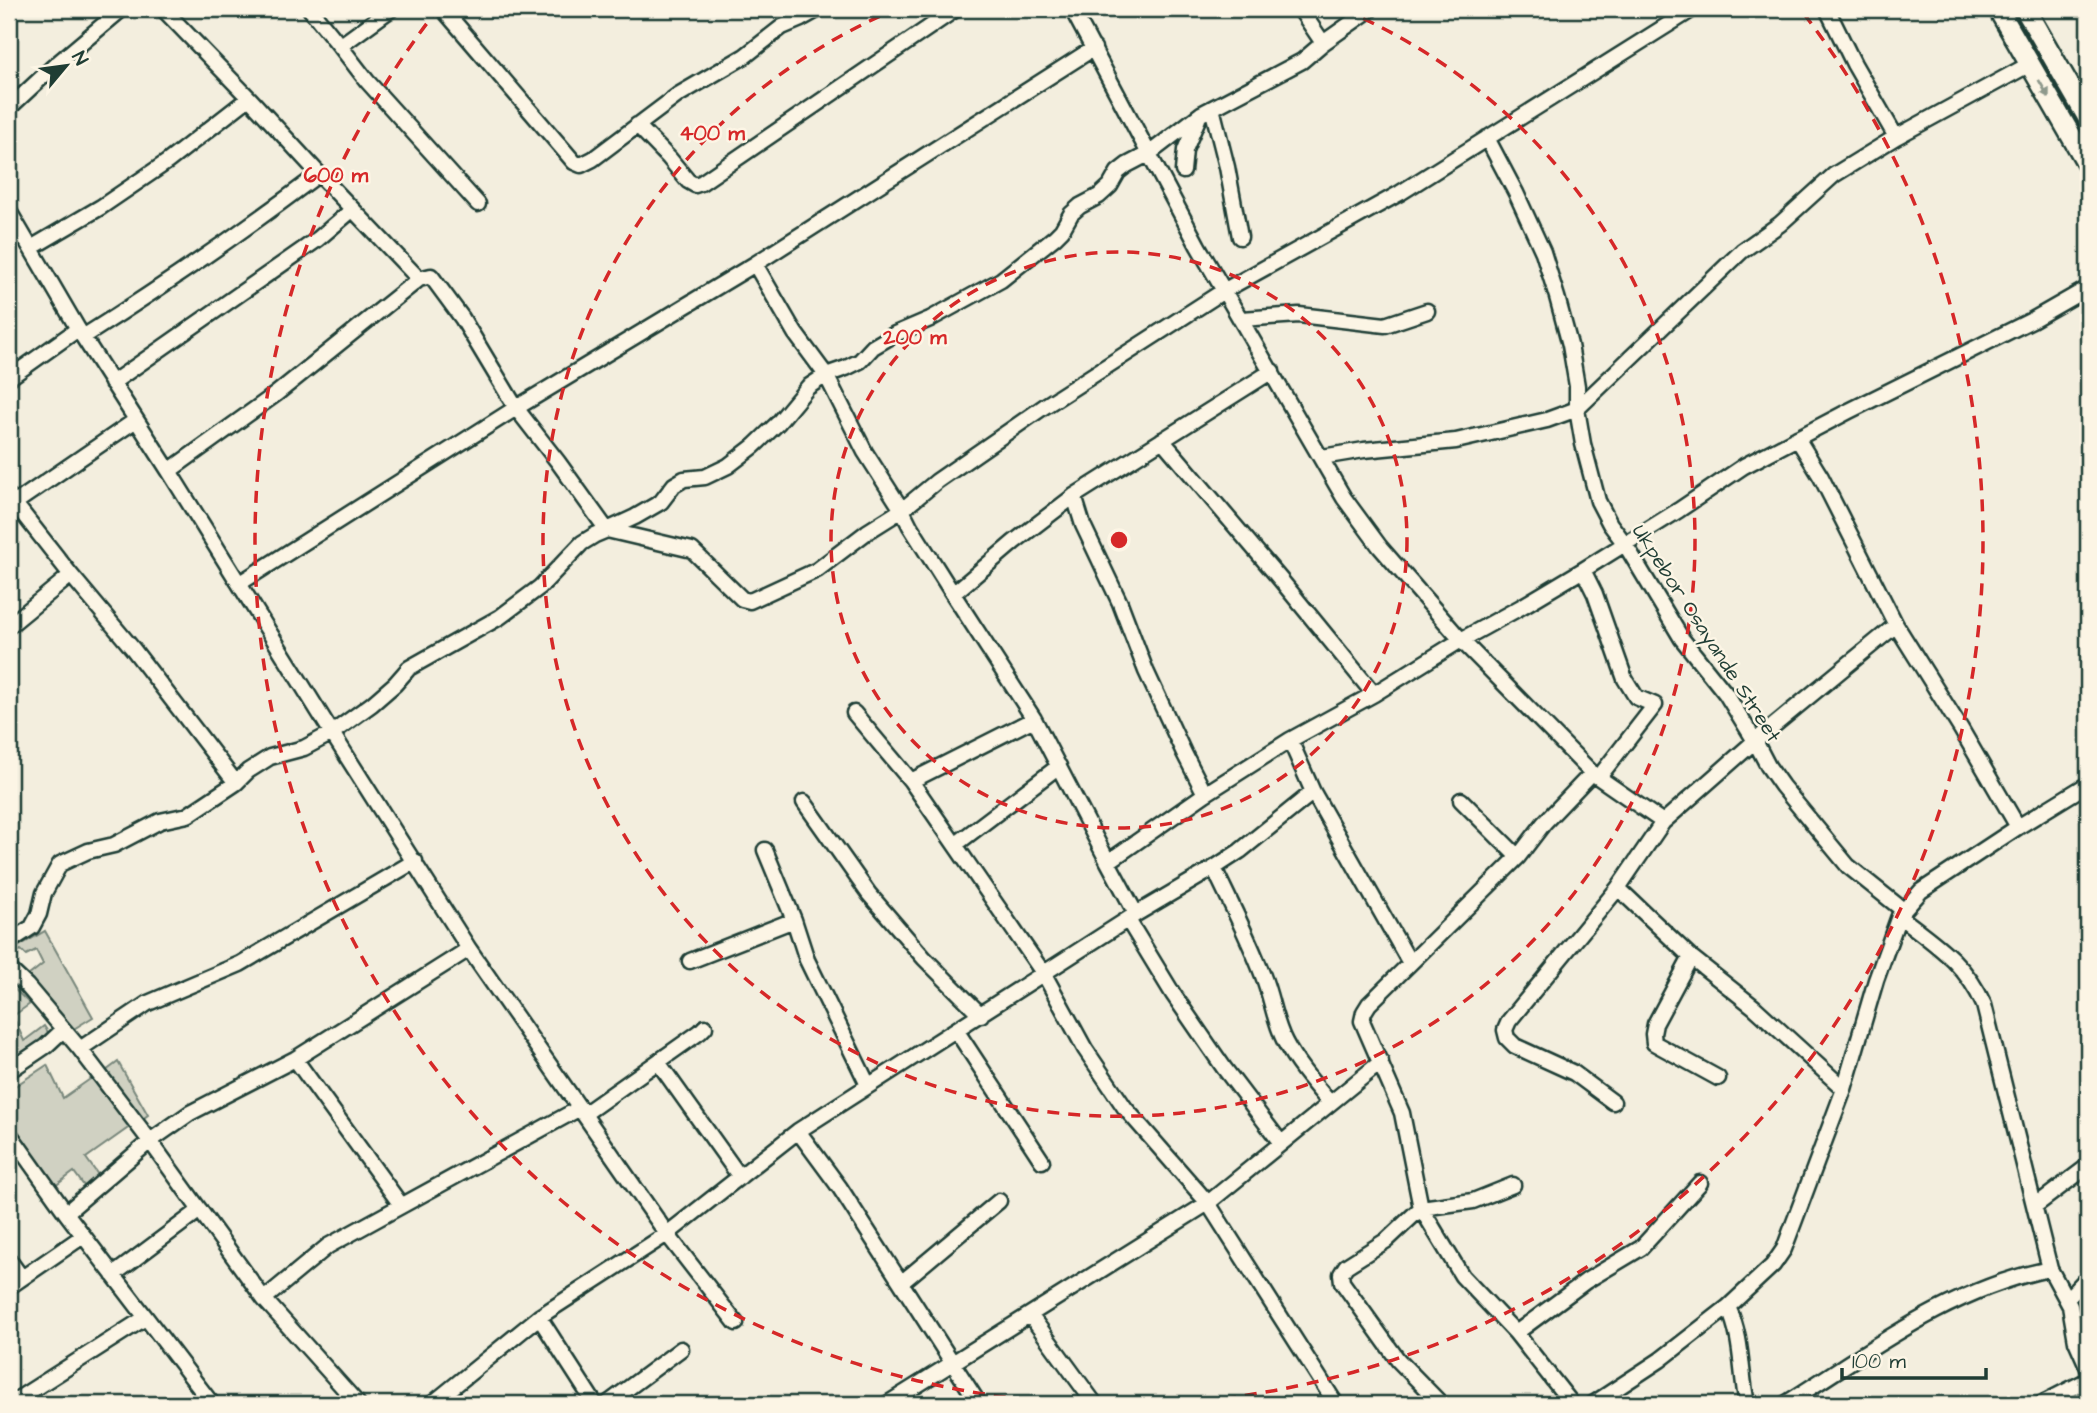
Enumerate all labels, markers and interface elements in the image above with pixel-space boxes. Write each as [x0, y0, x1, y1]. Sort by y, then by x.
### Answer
north arrow [32, 32, 102, 102]
text: N [65, 47, 94, 70]
one-way arrow [2038, 80, 2051, 99]
text: 400 m [679, 119, 745, 148]
text: 600 m [304, 161, 369, 190]
text: 200 m [882, 323, 947, 352]
street label: Ukpebor Osayande Street [1623, 519, 1788, 749]
centre of rings [1107, 528, 1131, 552]
scale bar [1842, 1336, 1985, 1380]
text: 100 m [1852, 1347, 1907, 1376]

